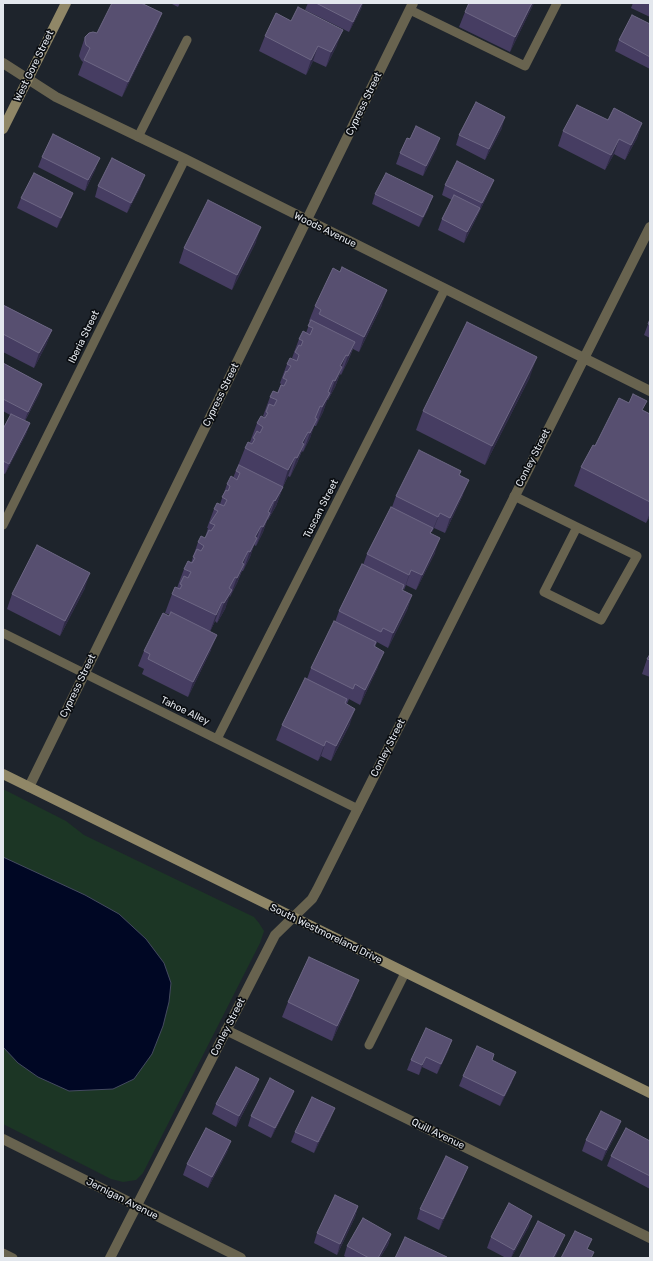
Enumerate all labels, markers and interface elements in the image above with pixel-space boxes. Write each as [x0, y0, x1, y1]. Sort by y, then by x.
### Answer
street label: West Gore Street [11, 28, 57, 104]
street label: Cypress Street [343, 70, 385, 138]
street label: Woods Avenue [292, 210, 358, 250]
street label: Iberia Street [66, 309, 102, 365]
street label: Cypress Street [200, 361, 242, 429]
street label: Conley Street [513, 427, 553, 489]
street label: Tuscan Street [301, 478, 341, 540]
street label: Cypress Street [57, 652, 99, 720]
street label: Tahoe Alley [159, 694, 211, 728]
street label: Conley Street [368, 717, 408, 779]
street label: South Westmoreland Drive [268, 902, 384, 966]
street label: Conley Street [208, 996, 248, 1058]
street label: Quill Avenue [410, 1116, 466, 1152]
street label: Jernigan Avenue [84, 1176, 160, 1222]

